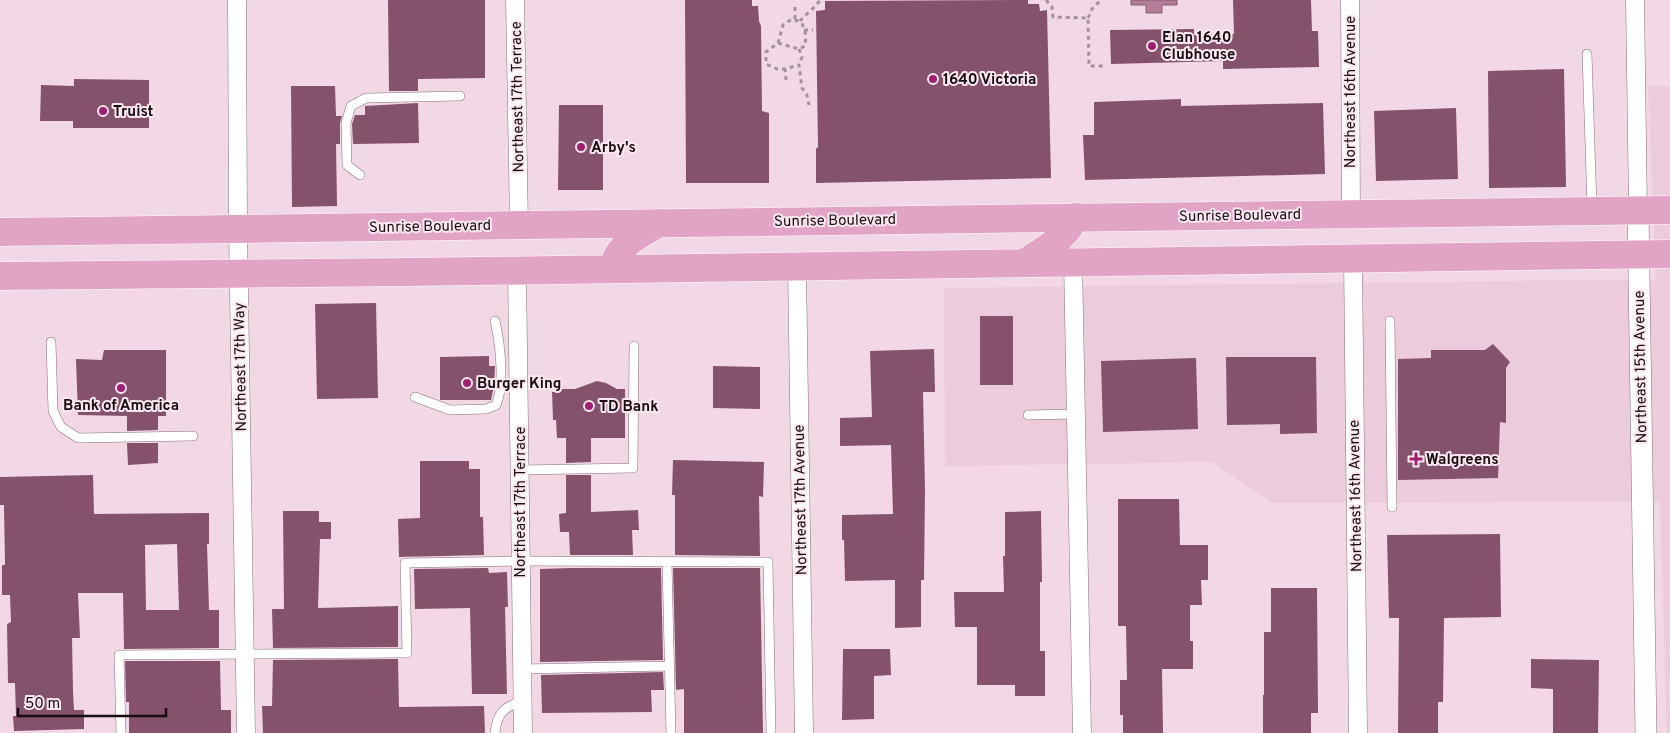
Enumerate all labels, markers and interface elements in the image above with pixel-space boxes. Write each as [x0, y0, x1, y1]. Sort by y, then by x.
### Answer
street label: Northeast 16th Avenue [1342, 16, 1361, 168]
street label: Northeast 17th Terrace [508, 21, 529, 173]
place label: Elan 1640 Clubhouse [1162, 29, 1235, 65]
marker: Elan 1640 Clubhouse [1146, 40, 1158, 52]
place label: 1640 Victoria [943, 71, 1036, 90]
marker: 1640 Victoria [927, 73, 939, 85]
place label: Truist [113, 103, 154, 122]
marker: Truist [97, 105, 109, 117]
place label: Arby's [591, 139, 636, 158]
marker: Arby's [575, 141, 587, 153]
street label: Sunrise Boulevard [1179, 206, 1301, 227]
street label: Sunrise Boulevard [774, 211, 896, 232]
street label: Sunrise Boulevard [369, 217, 491, 238]
street label: Northeast 15th Avenue [1631, 290, 1652, 444]
street label: Northeast 17th Way [231, 302, 252, 432]
place label: Burger King [477, 375, 562, 394]
marker: Burger King [461, 377, 473, 389]
marker: Bank of America [115, 382, 127, 394]
place label: Bank of America [63, 397, 179, 416]
place label: TD Bank [599, 398, 659, 417]
marker: TD Bank [583, 400, 595, 412]
street label: Northeast 16th Avenue [1346, 420, 1367, 572]
street label: Northeast 17th Avenue [791, 424, 812, 576]
street label: Northeast 17th Terrace [512, 426, 531, 578]
place label: Walgreens [1426, 451, 1499, 470]
marker: Walgreens [1410, 453, 1422, 465]
scale bar [18, 686, 165, 718]
text: 50 m [25, 695, 60, 714]

